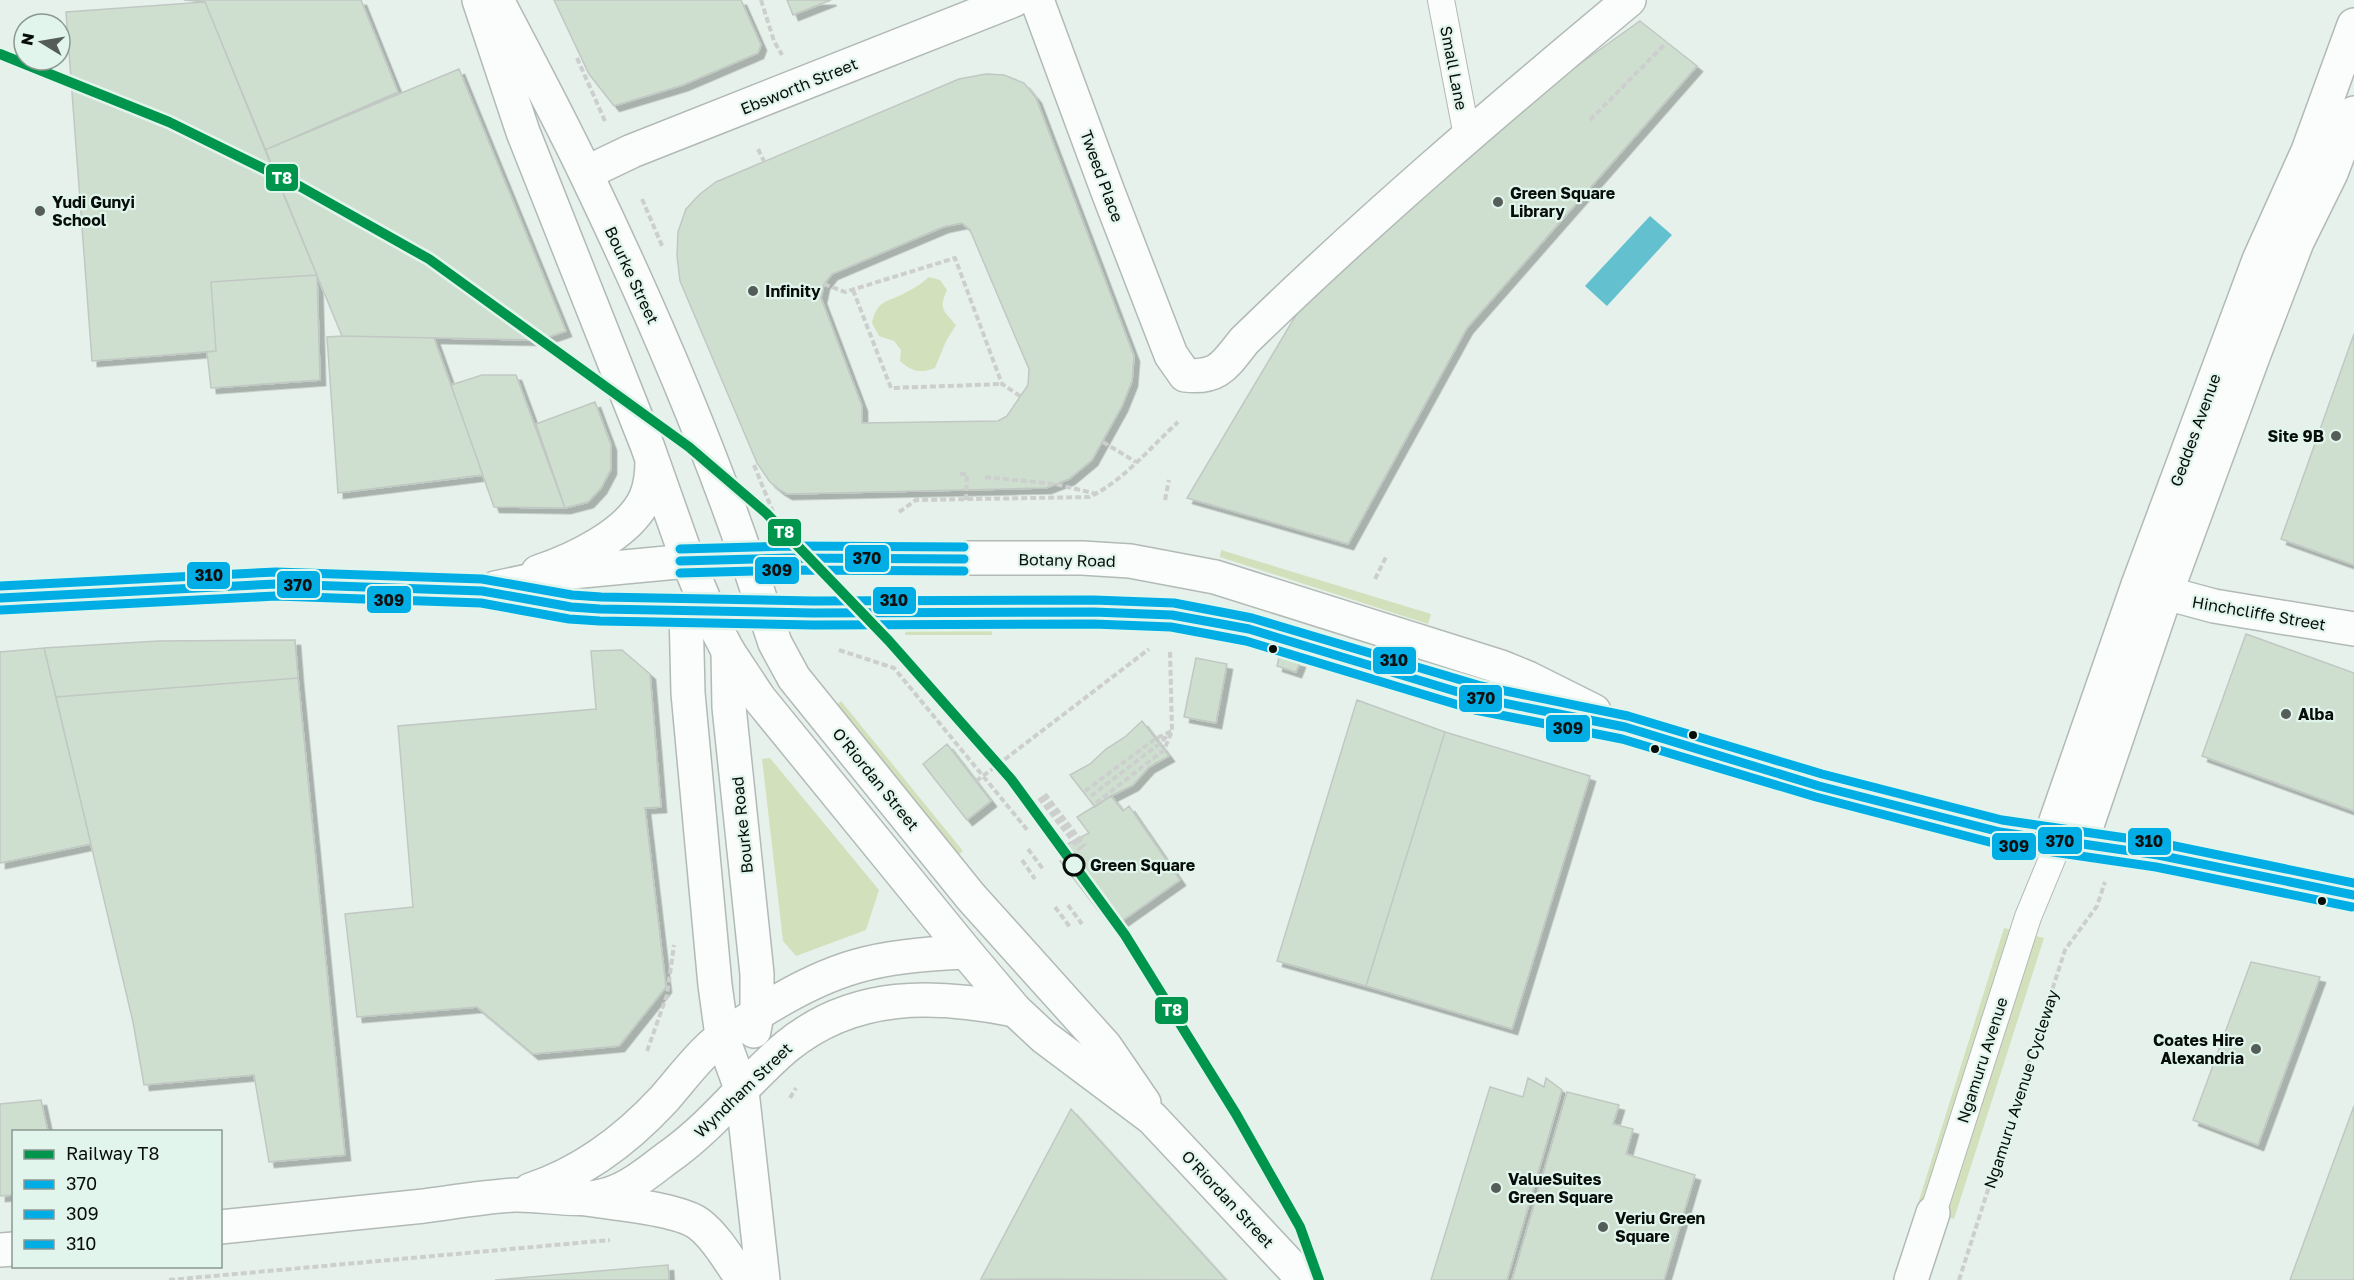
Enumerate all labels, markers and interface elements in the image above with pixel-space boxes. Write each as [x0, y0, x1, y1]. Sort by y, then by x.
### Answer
north arrow [12, 12, 72, 72]
street label: Small Lane [1436, 24, 1472, 112]
text: N [16, 31, 38, 47]
street label: Ebsworth Street [737, 53, 861, 119]
street label: Tweed Place [1076, 127, 1128, 225]
line badge: T8 [265, 163, 299, 192]
text: T8 [272, 168, 292, 188]
place label: Green Square Library [1510, 183, 1615, 221]
place label: Yudi Gunyi School [52, 192, 135, 230]
marker: Green Square Library [1491, 195, 1505, 209]
marker: Yudi Gunyi School [33, 204, 47, 218]
street label: Bourke Street [601, 223, 663, 327]
place label: Infinity [765, 281, 821, 301]
marker: Infinity [746, 284, 760, 298]
street label: Geddes Avenue [2165, 371, 2225, 489]
place label: Site 9B [2268, 426, 2324, 446]
marker: Site 9B [2329, 429, 2343, 443]
line badge: T8 [767, 518, 802, 547]
text: T8 [774, 522, 794, 542]
line badge: 370 [844, 544, 890, 573]
text: 370 [853, 548, 881, 568]
street label: Botany Road [1018, 549, 1116, 571]
line badge: 309 [754, 556, 800, 585]
text: 309 [762, 560, 792, 580]
line badge: 310 [186, 561, 231, 590]
text: 310 [195, 565, 223, 585]
line badge: 370 [276, 570, 321, 599]
text: 370 [284, 575, 312, 595]
line badge: 309 [366, 585, 412, 614]
line badge: 310 [872, 586, 917, 615]
text: 309 [374, 590, 404, 610]
text: 310 [880, 590, 908, 610]
street label: Hinchcliffe Street [2191, 591, 2327, 635]
unlabelled marker [1267, 643, 1279, 655]
line badge: 310 [1372, 646, 1417, 675]
text: 310 [1380, 650, 1408, 670]
line badge: 370 [1458, 684, 1503, 713]
text: 370 [1467, 688, 1495, 708]
place label: Alba [2298, 704, 2334, 724]
marker: Alba [2279, 707, 2293, 721]
line badge: 309 [1545, 714, 1591, 743]
text: 309 [1553, 718, 1583, 738]
street label: O'Riordan Street [828, 724, 924, 834]
unlabelled marker [1687, 729, 1699, 741]
unlabelled marker [1649, 743, 1661, 755]
street label: Bourke Road [727, 775, 757, 875]
line badge: 370 [2037, 826, 2083, 855]
line badge: 310 [2127, 827, 2172, 856]
text: 370 [2046, 831, 2074, 851]
text: 310 [2135, 831, 2163, 851]
line badge: 309 [1991, 832, 2037, 861]
text: 309 [1999, 836, 2029, 856]
marker: Green Square [1063, 854, 1085, 876]
place label: Green Square [1090, 855, 1195, 875]
unlabelled marker [2316, 895, 2328, 907]
street label: Ngamuru Avenue Cycleway [1979, 987, 2063, 1191]
street label: Ngamuru Avenue [1952, 994, 2012, 1126]
line badge: T8 [1154, 996, 1189, 1025]
text: T8 [1162, 1000, 1182, 1020]
place label: Coates Hire Alexandria [2153, 1030, 2244, 1068]
street label: Wyndham Street [690, 1038, 796, 1142]
marker: Coates Hire Alexandria [2249, 1042, 2263, 1056]
legend [12, 1130, 222, 1268]
text: Railway T8 [66, 1142, 159, 1164]
street label: O'Riordan Street [1178, 1146, 1278, 1252]
place label: ValueSuites Green Square [1508, 1169, 1613, 1207]
text: 370 [66, 1172, 97, 1194]
marker: ValueSuites Green Square [1489, 1181, 1503, 1195]
text: 309 [66, 1202, 99, 1224]
place label: Veriu Green Square [1615, 1208, 1705, 1246]
marker: Veriu Green Square [1596, 1220, 1610, 1234]
text: 310 [66, 1232, 96, 1254]

